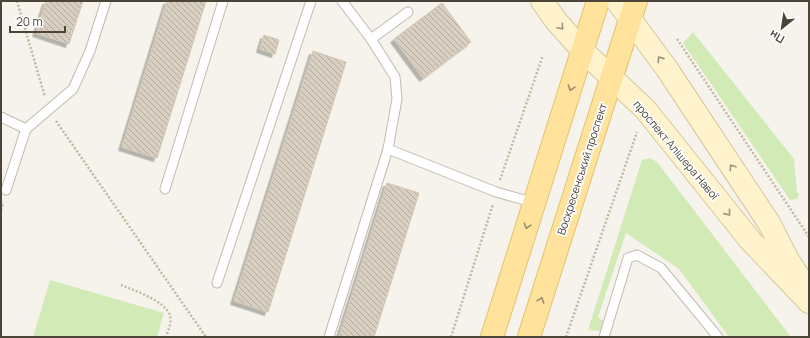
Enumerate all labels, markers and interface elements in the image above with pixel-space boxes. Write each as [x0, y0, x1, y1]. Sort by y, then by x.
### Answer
scale bar [10, 8, 65, 34]
north arrow [762, 8, 802, 48]
text: 20 m [16, 13, 43, 30]
one-way arrow [557, 22, 564, 30]
text: Пн [766, 27, 787, 47]
one-way arrow [657, 56, 665, 63]
one-way arrow [567, 85, 576, 92]
street label: проспект Алішера Навої [630, 97, 723, 203]
street label: Воскресенський проспект [553, 101, 610, 237]
one-way arrow [729, 164, 737, 171]
one-way arrow [724, 208, 731, 215]
one-way arrow [523, 222, 532, 229]
one-way arrow [536, 297, 544, 304]

